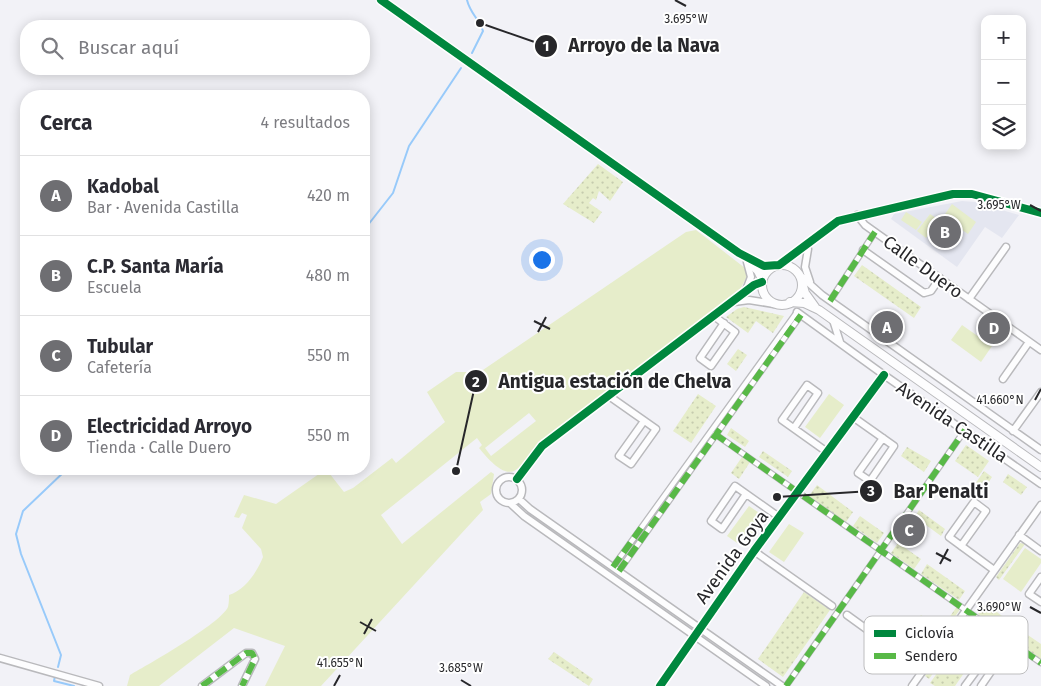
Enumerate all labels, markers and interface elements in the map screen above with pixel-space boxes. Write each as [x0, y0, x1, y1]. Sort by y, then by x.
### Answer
text: 3.695°W [664, 12, 708, 26]
map controls [981, 15, 1026, 150]
button: + [981, 15, 1026, 60]
search box [20, 20, 370, 75]
callout: Arroyo de la Nava [534, 29, 730, 63]
icon: search [38, 34, 66, 62]
text: Arroyo de la Nava [567, 34, 720, 57]
text: Buscar aquí [78, 36, 179, 59]
text: 1 [543, 37, 549, 55]
button: − [981, 60, 1026, 105]
button: layers [981, 105, 1026, 150]
text: Cerca [40, 110, 92, 136]
text: 4 resultados [261, 113, 350, 132]
text: Kadobal [87, 175, 159, 198]
text: A [51, 186, 61, 205]
text: 420 m [307, 186, 350, 205]
text: Bar · Avenida Castilla [87, 198, 239, 217]
text: 3.695°W [977, 198, 1021, 212]
pin: B [929, 213, 961, 251]
street label: Calle Duero [879, 231, 967, 303]
your location [529, 247, 555, 273]
text: C.P. Santa María [87, 255, 224, 278]
text: B [51, 266, 61, 285]
text: 480 m [306, 266, 350, 285]
text: Escuela [87, 278, 142, 297]
pin: A [871, 308, 903, 346]
pin: D [978, 309, 1010, 347]
text: Tubular [87, 335, 153, 358]
text: C [51, 346, 61, 365]
text: 550 m [307, 346, 350, 365]
text: Cafetería [87, 358, 152, 377]
callout: Antigua estación de Chelva [464, 364, 742, 398]
text: Antigua estación de Chelva [498, 370, 731, 393]
text: 2 [472, 373, 480, 391]
street label: Avenida Castilla [892, 377, 1012, 467]
text: 41.660°N [976, 393, 1024, 407]
text: Electricidad Arroyo [87, 415, 252, 438]
text: D [51, 426, 61, 445]
text: 550 m [307, 426, 350, 445]
text: Tienda · Calle Duero [87, 438, 231, 457]
callout: Bar Penalti [859, 474, 999, 508]
text: Bar Penalti [893, 480, 989, 503]
text: 3 [866, 482, 875, 500]
street label: Avenida Goya [691, 506, 773, 608]
pin: C [893, 511, 925, 549]
text: 3.690°W [977, 600, 1021, 614]
legend [864, 616, 1028, 674]
text: Ciclovía [905, 625, 954, 642]
text: Sendero [905, 648, 958, 665]
text: 41.655°N [317, 656, 363, 670]
text: 3.685°W [439, 661, 483, 675]

